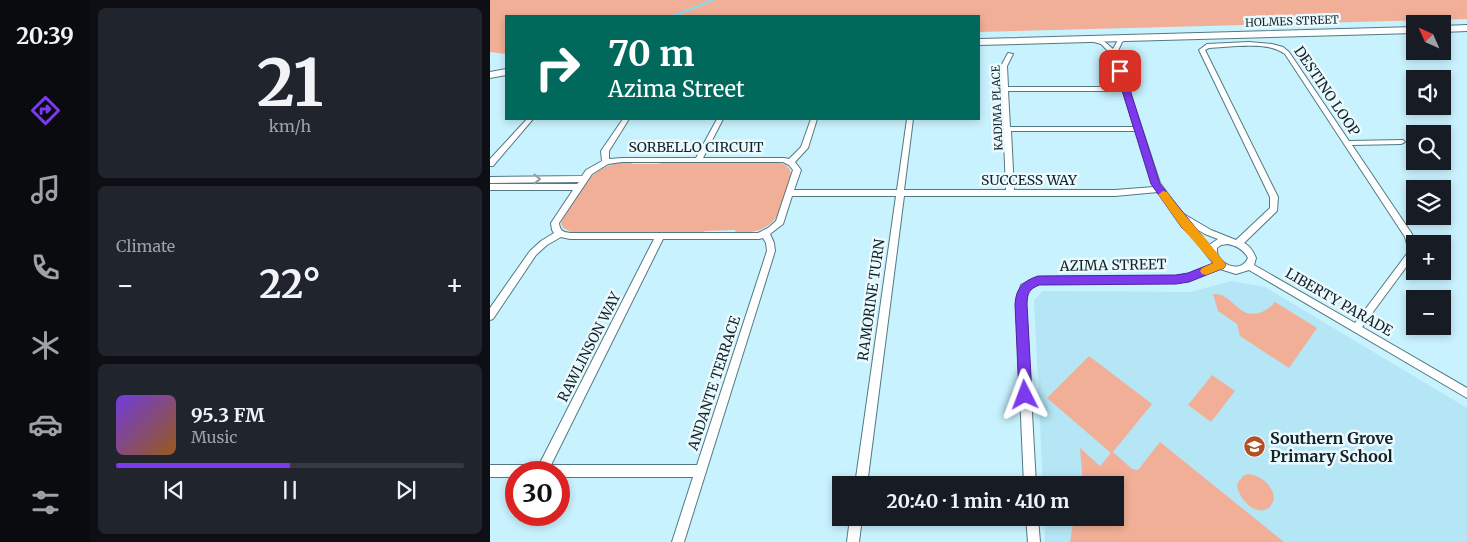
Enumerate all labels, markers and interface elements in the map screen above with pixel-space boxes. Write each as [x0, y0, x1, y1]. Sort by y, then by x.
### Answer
street label: HOLMES STREET [1245, 12, 1339, 30]
north arrow [1406, 15, 1451, 60]
map controls [1406, 15, 1451, 335]
text: 20:39 [16, 22, 74, 50]
text: 70 m [608, 32, 695, 76]
icon: right [525, 35, 590, 100]
text: 21 [257, 42, 323, 124]
street label: DESTINO LOOP [1290, 43, 1364, 139]
pin [1099, 50, 1141, 92]
icon: arrive [1106, 57, 1134, 85]
street label: KADIMA PLACE [989, 65, 1005, 151]
button: sound [1406, 70, 1451, 115]
text: Azima Street [608, 75, 745, 103]
icon: directions [28, 93, 63, 128]
text: km/h [269, 116, 311, 136]
button: search [1406, 125, 1451, 170]
street label: SORBELLO CIRCUIT [628, 138, 764, 156]
street label: SUCCESS WAY [981, 171, 1078, 189]
icon: music [28, 172, 63, 207]
one-way arrow [534, 174, 541, 184]
button: layers [1406, 180, 1451, 225]
button: + [1406, 235, 1451, 280]
text: Climate [116, 236, 175, 256]
street label: RAMORINE TURN [854, 238, 888, 362]
icon: phone [28, 250, 63, 285]
street label: AZIMA STREET [1058, 255, 1167, 275]
text: 22° [259, 261, 321, 308]
street label: LIBERTY PARADE [1282, 264, 1396, 340]
text: − [116, 267, 135, 303]
text: + [445, 267, 464, 303]
street label: RAWLINSON WAY [554, 288, 625, 405]
button: − [1406, 290, 1451, 335]
street label: ANDANTE TERRACE [683, 313, 744, 453]
icon: climate [28, 328, 63, 363]
position arrow [998, 368, 1050, 420]
text: 95.3 FM [191, 403, 264, 427]
icon: car [28, 407, 63, 442]
text: Music [191, 427, 237, 447]
place label: Southern Grove Primary School [1270, 428, 1394, 466]
school or university icon: Southern Grove Primary School [1242, 435, 1266, 459]
speed limit sign: 30 [505, 461, 570, 526]
icon: previous [160, 476, 188, 504]
icon: pause [276, 476, 304, 504]
icon: next [392, 476, 420, 504]
icon: filters [28, 485, 63, 520]
text: 20:40 · 1 min · 410 m [887, 489, 1069, 513]

